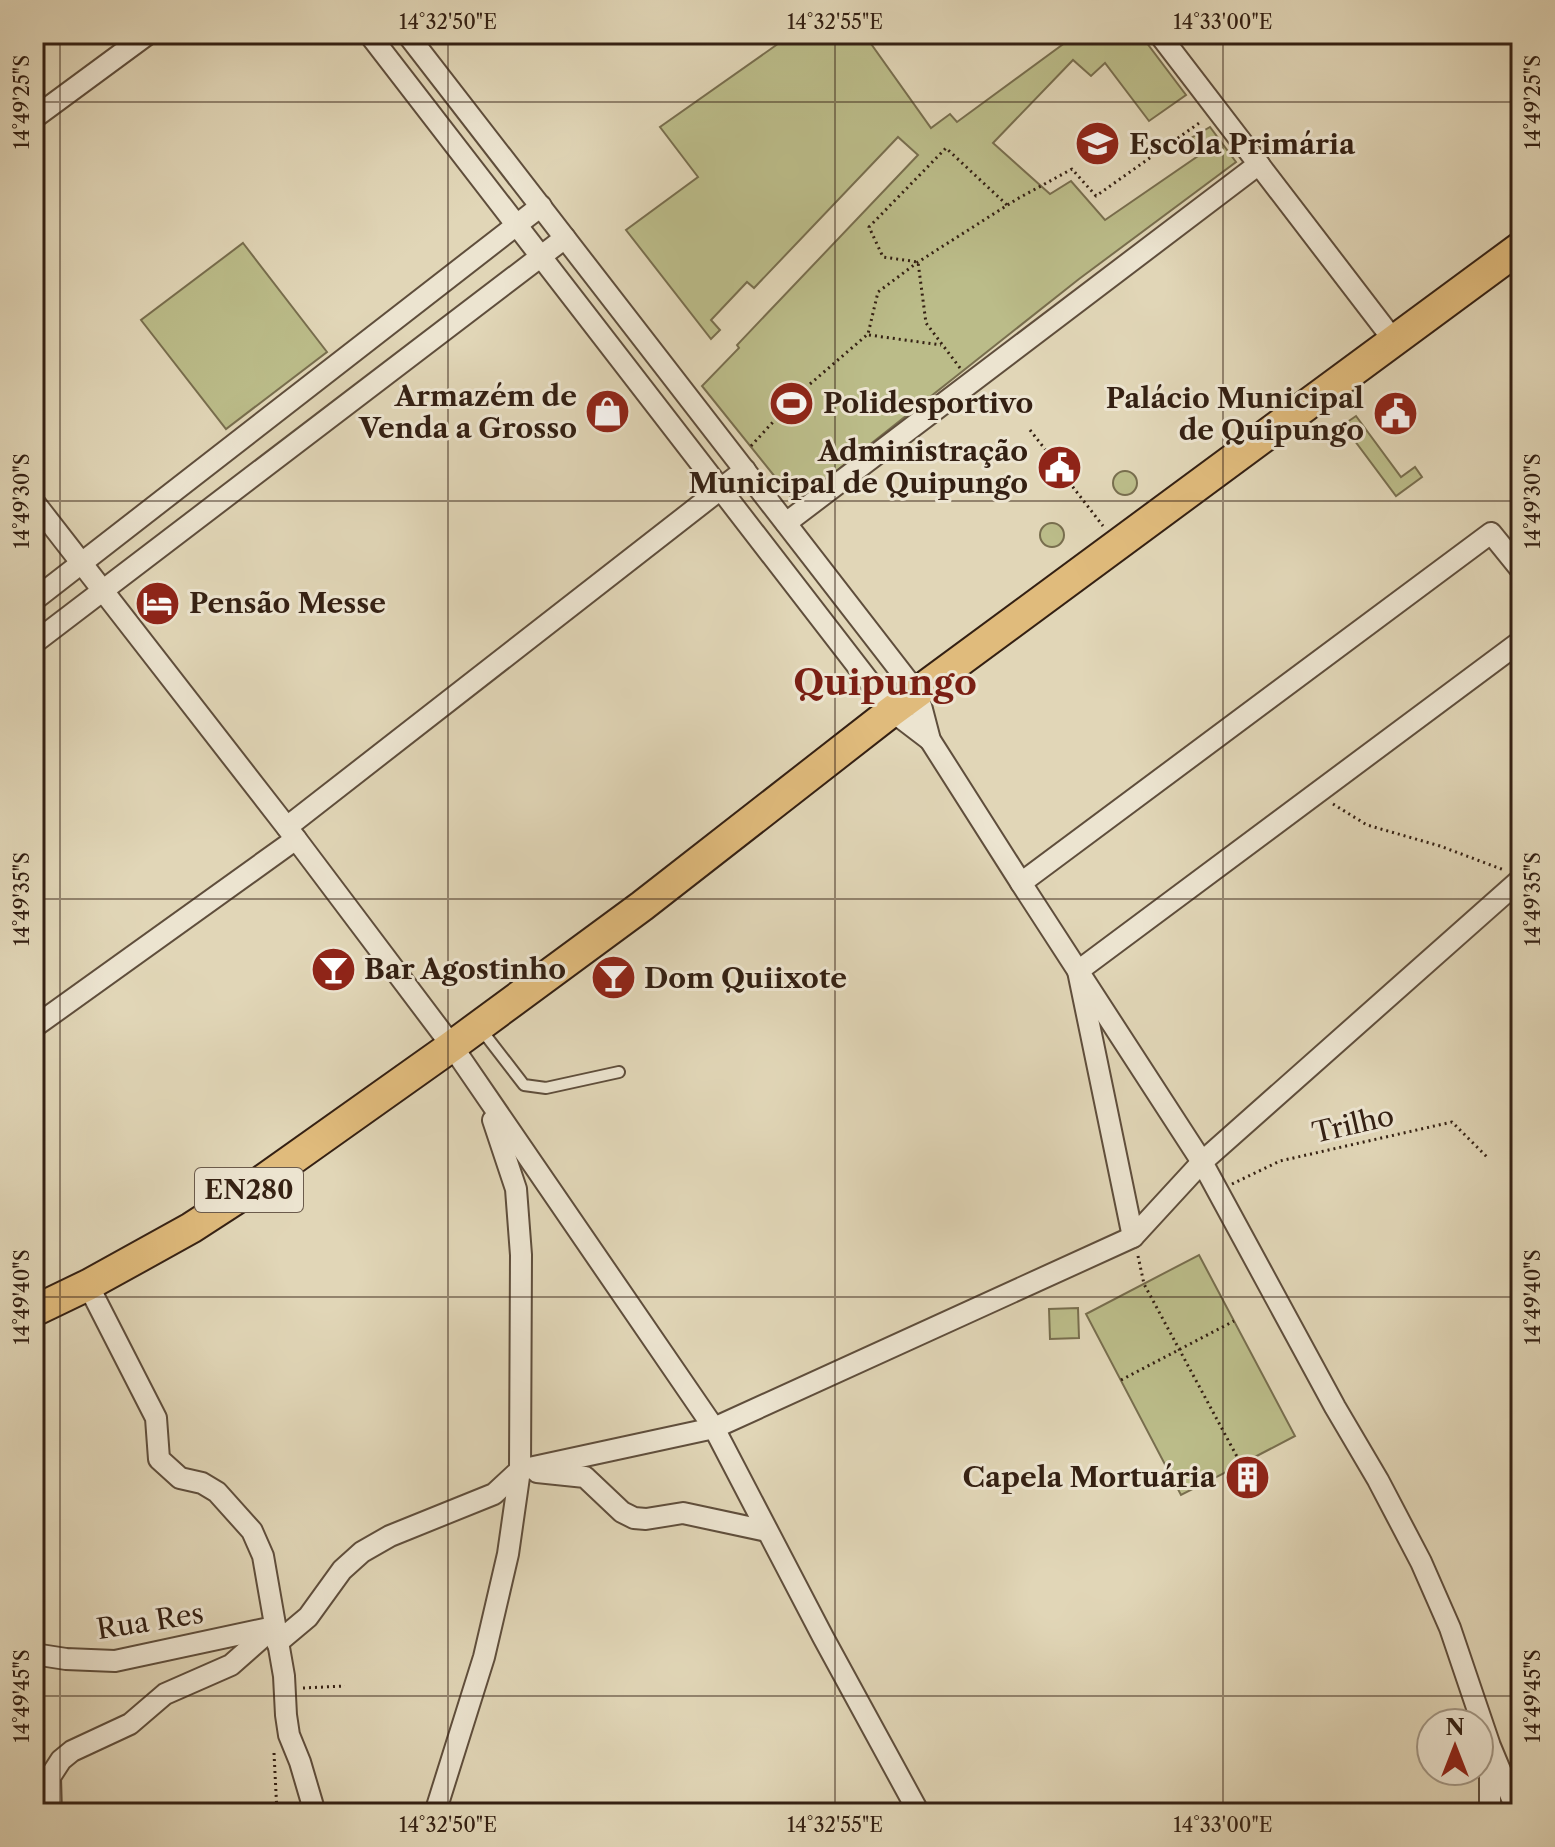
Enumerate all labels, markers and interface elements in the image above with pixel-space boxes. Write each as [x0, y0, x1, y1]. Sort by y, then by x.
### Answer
text: 14°32'50"E [399, 10, 497, 34]
text: 14°32'55"E [787, 10, 883, 34]
text: 14°33'00"E [1173, 10, 1273, 34]
text: 14°49'25"S [10, 55, 34, 149]
text: 14°49'25"S [1521, 55, 1545, 149]
school or university icon: Escola Primária [1074, 120, 1122, 168]
place label: Escola Primária [1129, 127, 1356, 161]
place label: Armazém de Venda a Grosso [358, 379, 577, 445]
sports icon: Polidesportivo [768, 379, 816, 427]
place label: Palácio Municipal de Quipungo [1106, 381, 1364, 447]
place label: Polidesportivo [823, 386, 1033, 420]
shop icon: Armazém de Venda a Grosso [584, 388, 632, 436]
public building icon: Palácio Municipal de Quipungo [1371, 390, 1419, 438]
place label: Administração Municipal de Quipungo [689, 434, 1028, 500]
public building icon: Administração Municipal de Quipungo [1035, 443, 1083, 491]
text: 14°49'30"S [10, 453, 34, 549]
text: 14°49'30"S [1521, 453, 1545, 549]
hotel icon: Pensão Messe [134, 579, 182, 627]
place label: Pensão Messe [189, 586, 386, 620]
district label: Quipungo [793, 660, 977, 704]
text: 14°49'35"S [10, 852, 34, 946]
text: 14°49'35"S [1521, 852, 1545, 946]
bar icon: Bar Agostinho [309, 945, 357, 993]
place label: Bar Agostinho [364, 952, 566, 986]
bar icon: Dom Quiixote [589, 954, 637, 1002]
place label: Dom Quiixote [644, 961, 847, 995]
street label: Trilho [1309, 1098, 1397, 1150]
road number: EN280 [195, 1168, 303, 1212]
text: 14°49'40"S [10, 1249, 34, 1345]
text: 14°49'40"S [1521, 1249, 1545, 1345]
building icon: Capela Mortuária [1223, 1453, 1271, 1501]
place label: Capela Mortuária [963, 1460, 1217, 1494]
street label: Rua Res [94, 1596, 206, 1646]
text: 14°49'45"S [10, 1649, 34, 1743]
text: 14°49'45"S [1521, 1649, 1545, 1743]
north arrow [1415, 1707, 1495, 1787]
text: N [1445, 1714, 1465, 1741]
text: 14°32'50"E [399, 1813, 497, 1837]
text: 14°32'55"E [787, 1813, 883, 1837]
text: 14°33'00"E [1173, 1813, 1273, 1837]

